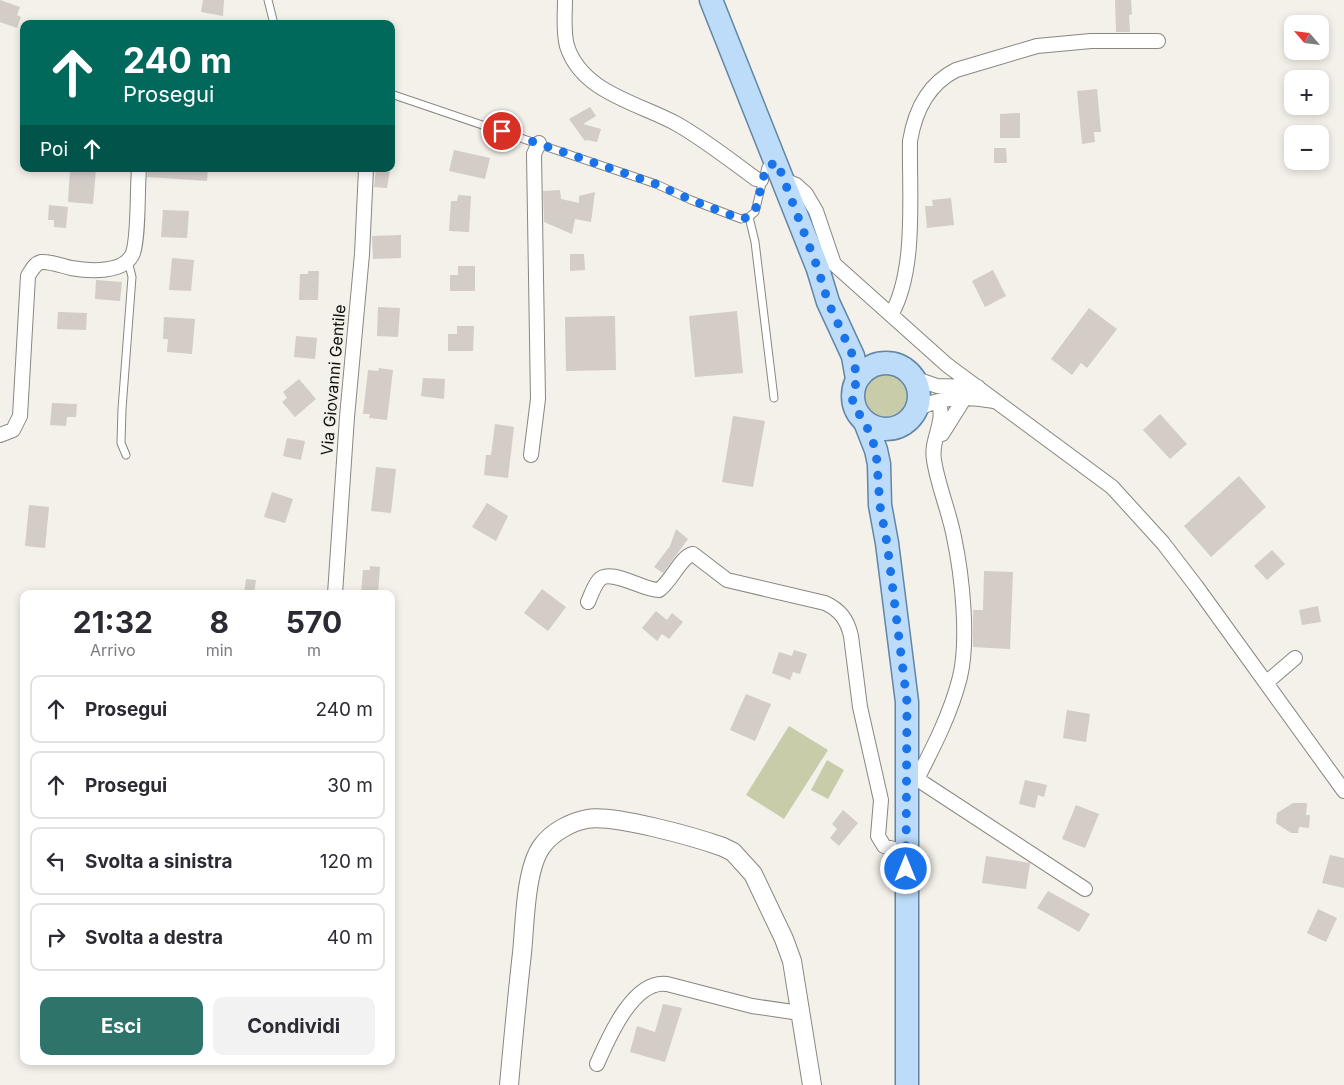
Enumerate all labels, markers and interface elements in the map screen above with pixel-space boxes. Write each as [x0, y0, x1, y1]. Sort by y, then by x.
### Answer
north arrow [1284, 15, 1329, 60]
map controls [1284, 15, 1329, 170]
text: 240 m [123, 39, 232, 81]
icon: ahead [40, 40, 105, 105]
button: + [1284, 70, 1329, 115]
text: Prosegui [123, 81, 214, 107]
pin [481, 110, 523, 152]
icon: arrive [488, 117, 516, 145]
button: − [1284, 125, 1329, 170]
icon: ahead [78, 135, 106, 163]
text: Poi [40, 138, 68, 161]
street label: Via Giovanni Gentile [316, 304, 350, 456]
text: 21:32 [73, 604, 153, 640]
text: 8 [210, 604, 229, 640]
text: 570 [286, 604, 342, 640]
text: Arrivo [90, 640, 136, 660]
text: min [206, 640, 233, 660]
text: m [307, 640, 321, 660]
icon: ahead [42, 695, 70, 723]
text: Prosegui [85, 698, 167, 721]
text: 240 m [315, 698, 373, 721]
icon: ahead [42, 771, 70, 799]
text: Prosegui [85, 774, 167, 797]
text: 30 m [327, 774, 373, 797]
position arrow [879, 842, 931, 894]
icon: left [42, 847, 70, 875]
text: Svolta a sinistra [85, 850, 233, 873]
text: 120 m [320, 850, 373, 873]
icon: right [42, 923, 70, 951]
text: Svolta a destra [85, 926, 223, 949]
text: 40 m [327, 926, 373, 949]
button: Esci [40, 997, 203, 1055]
button: Condividi [213, 997, 375, 1055]

